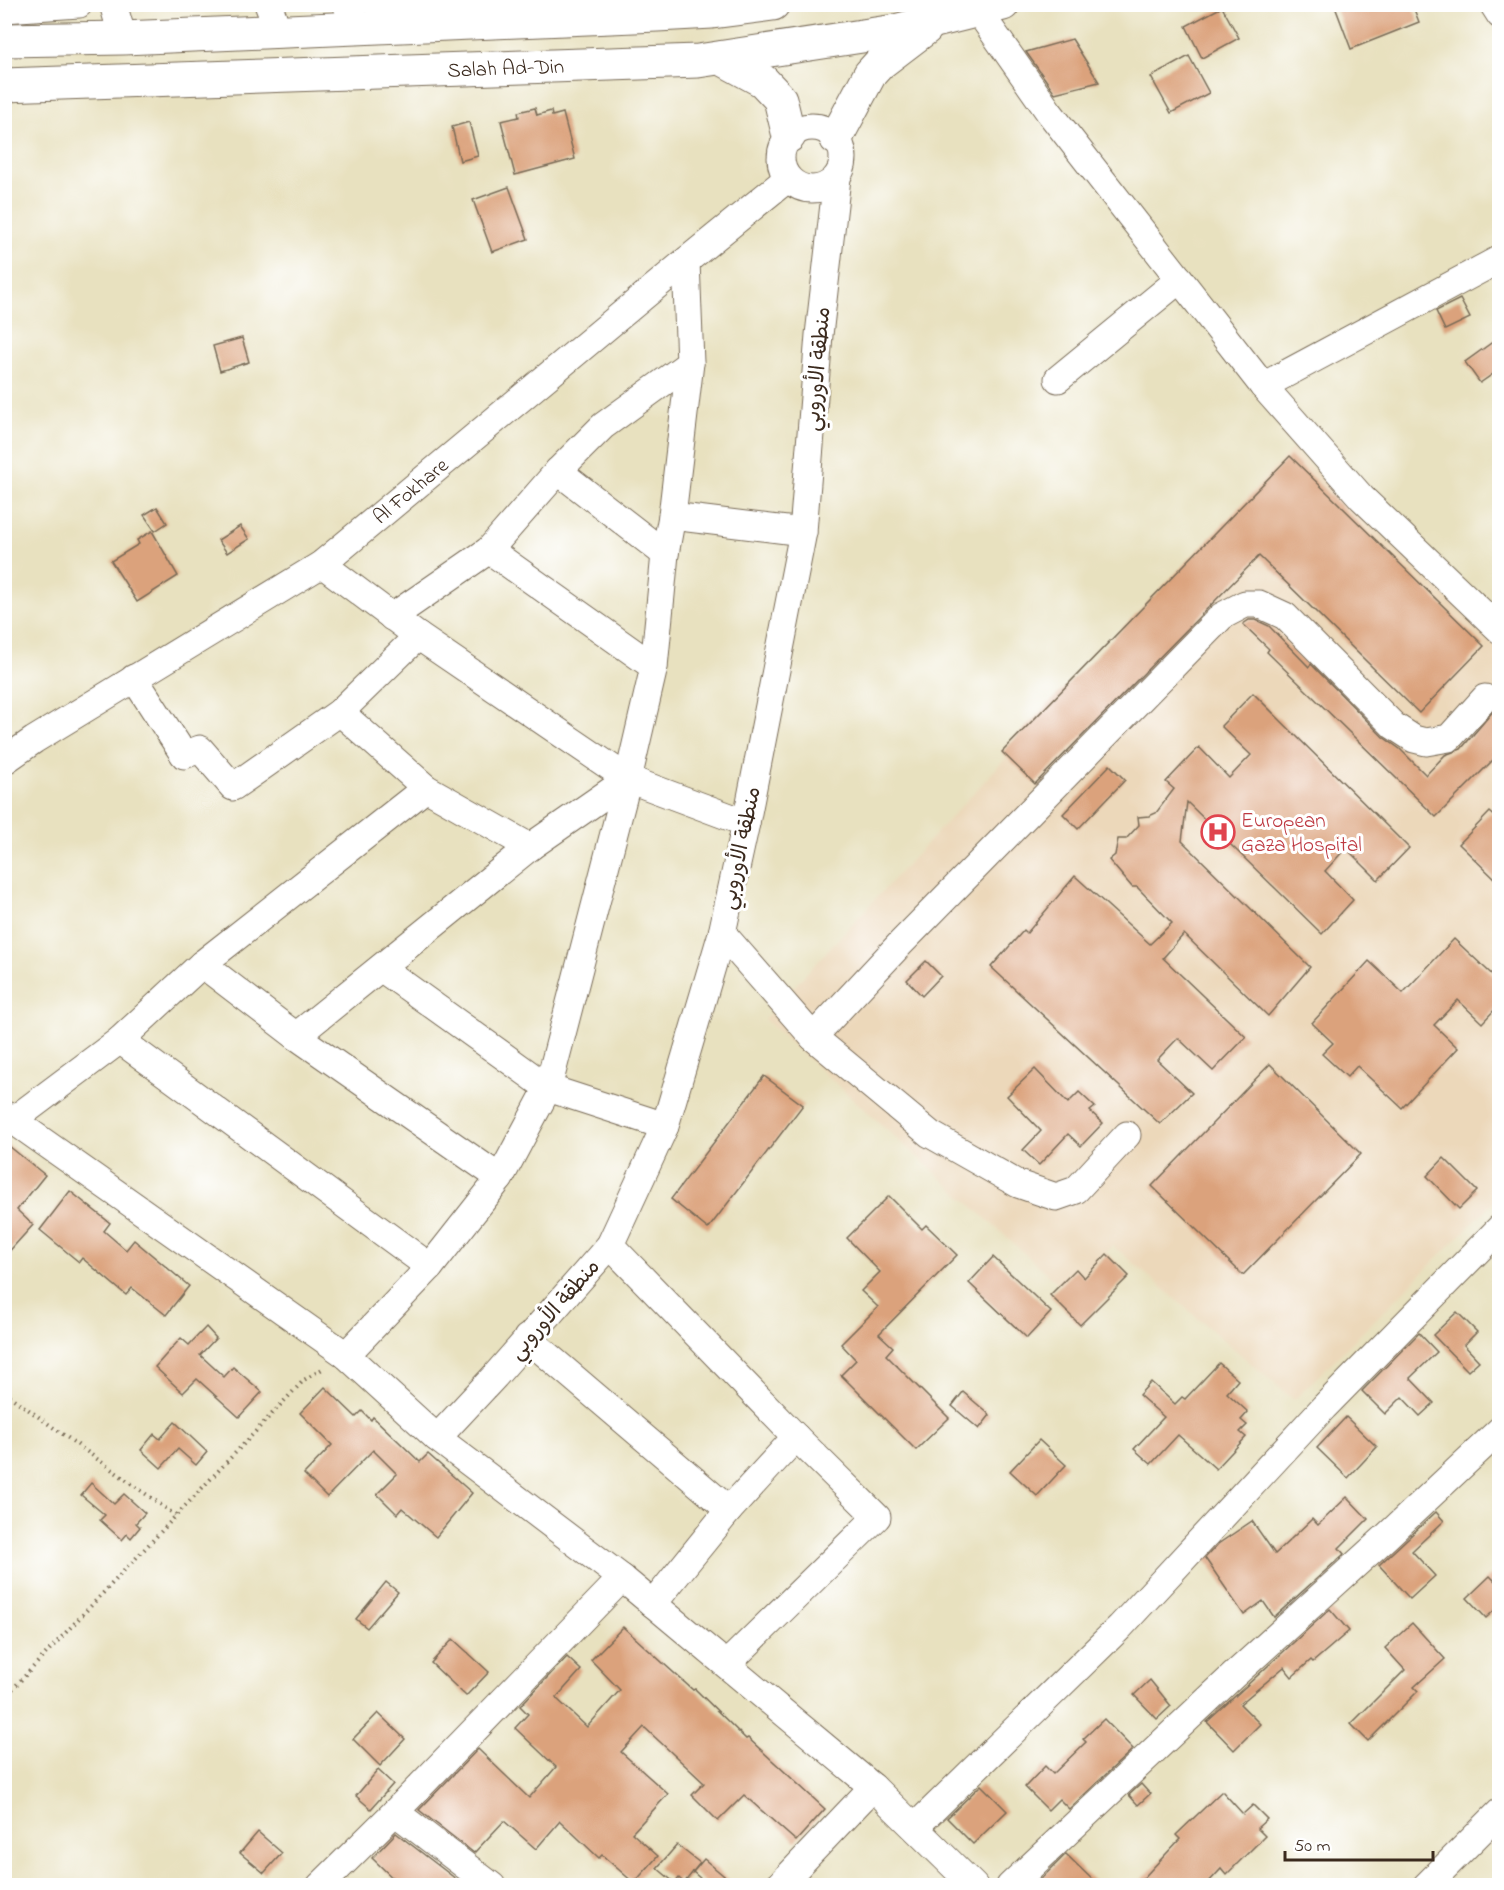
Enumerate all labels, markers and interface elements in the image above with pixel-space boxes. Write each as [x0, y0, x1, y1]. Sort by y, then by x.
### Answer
street label: Salah Ad-Din [447, 53, 565, 87]
street label: منطقة الأوروبي [798, 306, 841, 433]
street label: Al Fokhare [367, 451, 456, 532]
street label: منطقة الأوروبي [713, 784, 772, 913]
place label: European Gaza Hospital [1241, 807, 1362, 861]
hospital icon: European Gaza Hospital [1200, 814, 1236, 850]
street label: منطقة الأوروبي [502, 1253, 609, 1369]
scale bar [1285, 1824, 1434, 1862]
text: 50 m [1294, 1834, 1331, 1860]

